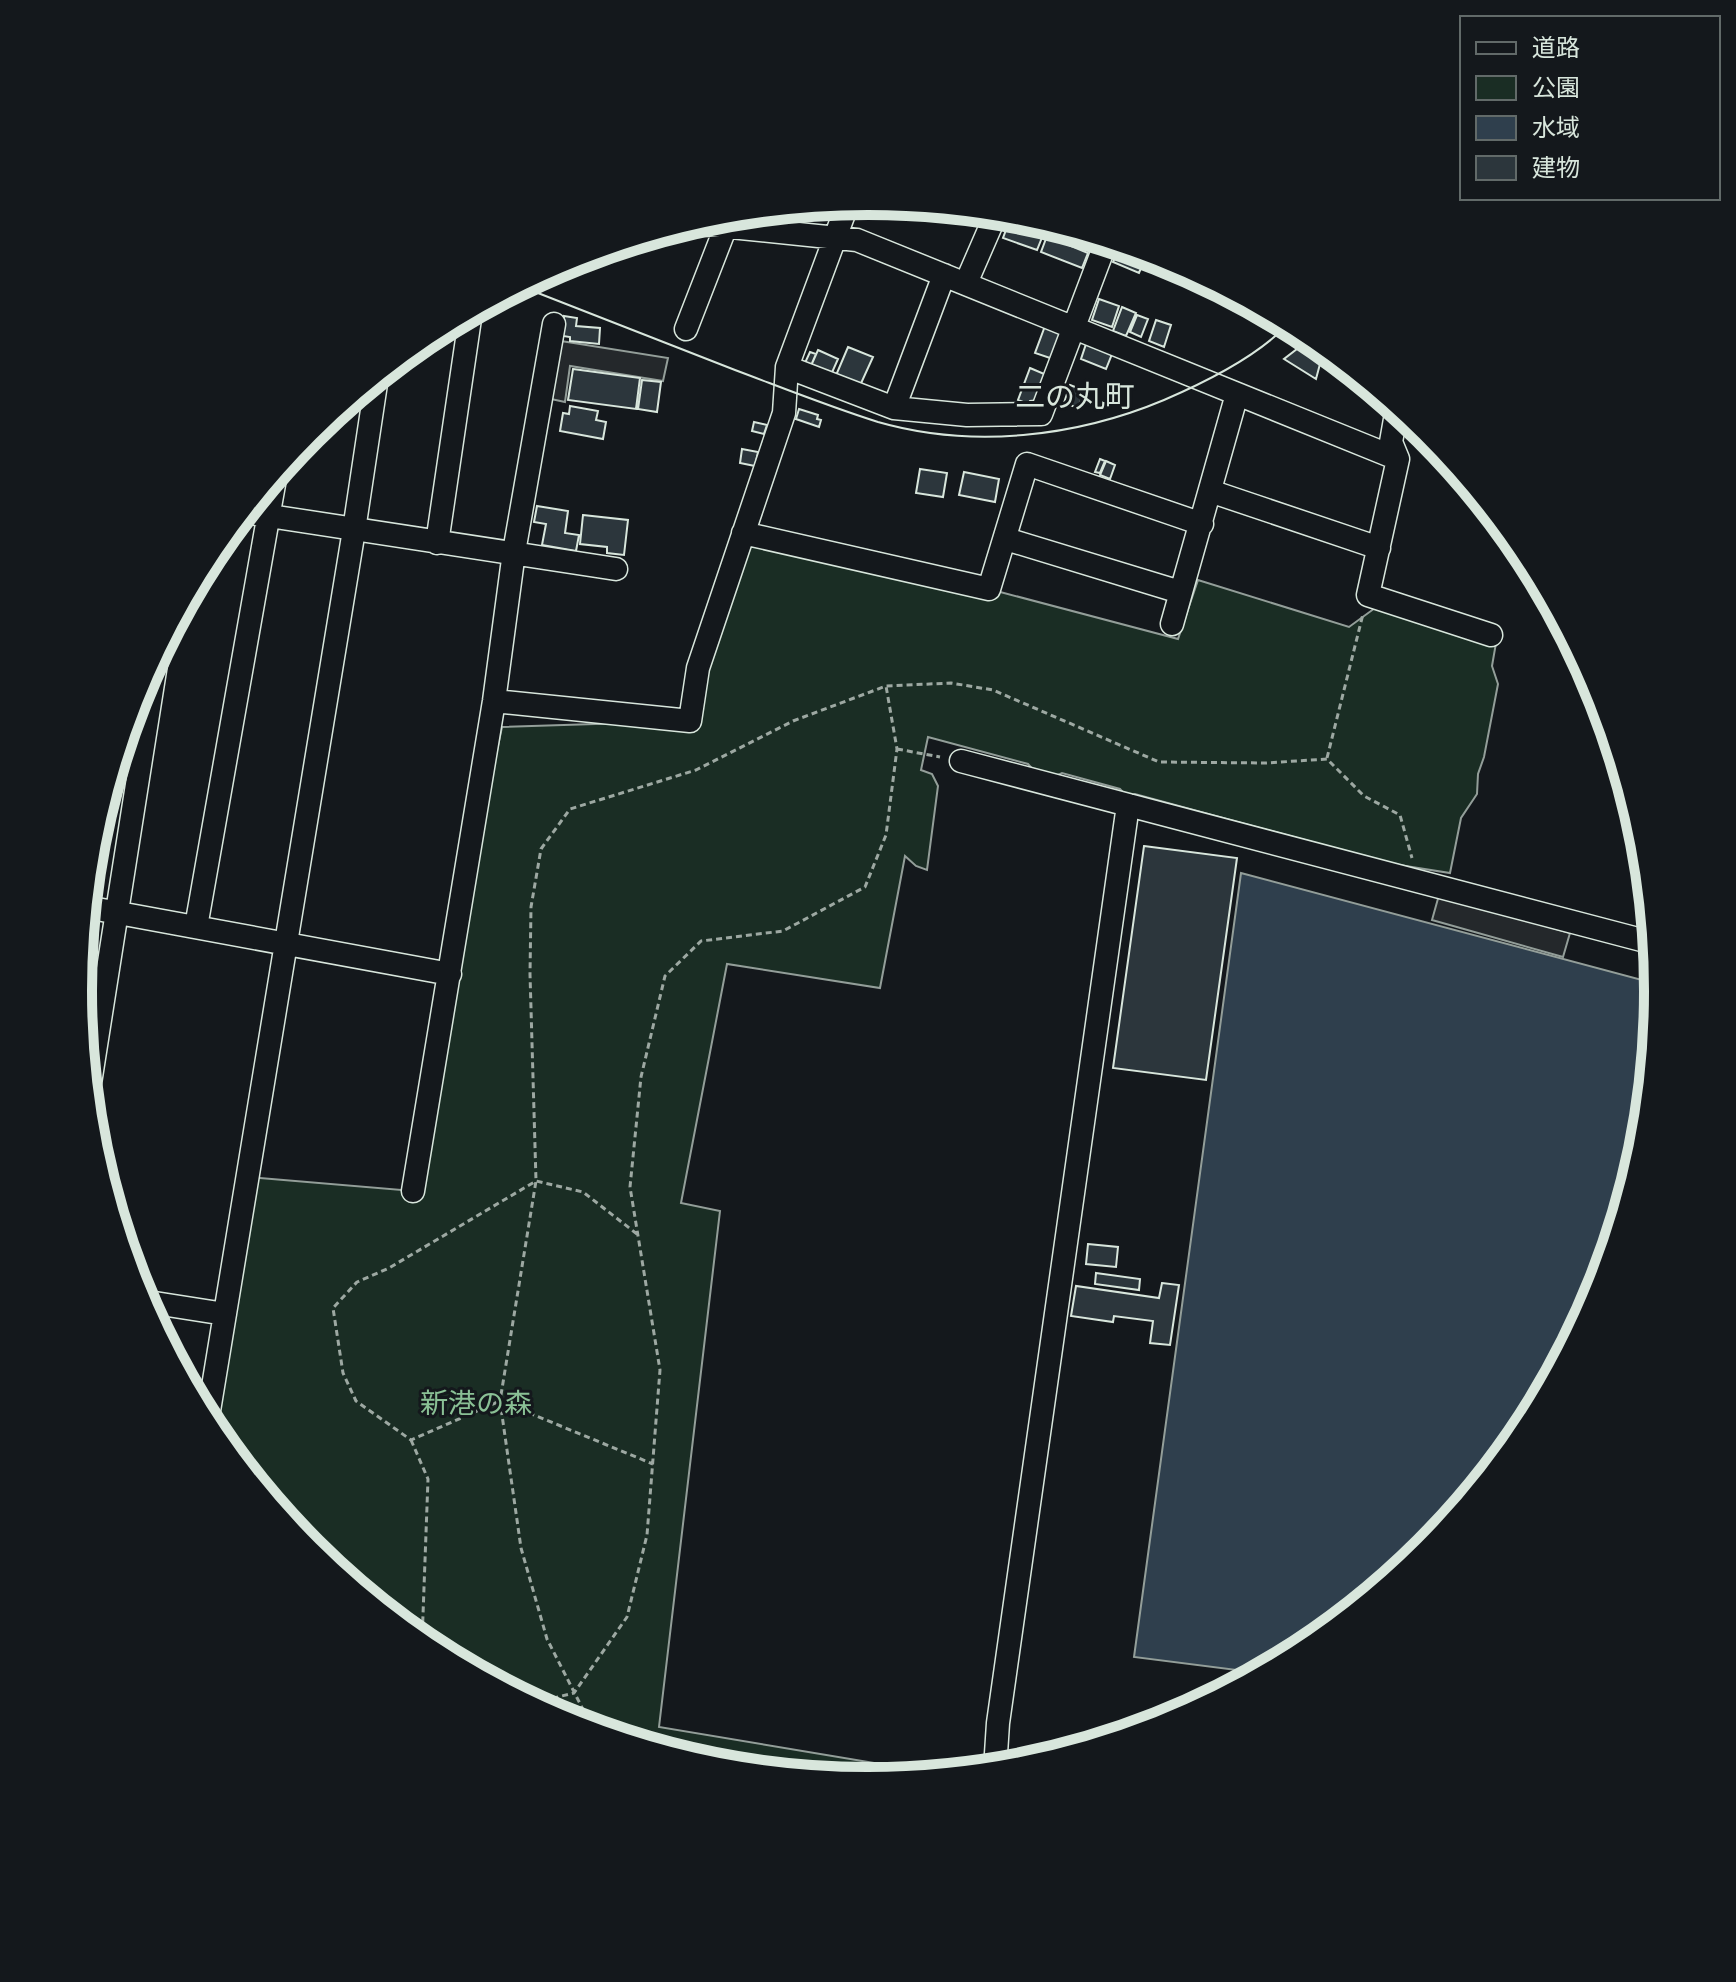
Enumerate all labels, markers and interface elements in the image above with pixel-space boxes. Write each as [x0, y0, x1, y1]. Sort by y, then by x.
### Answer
legend [1460, 16, 1720, 200]
text: 道路 [1532, 30, 1580, 63]
text: 公園 [1532, 70, 1580, 103]
text: 水域 [1532, 110, 1580, 143]
text: 建物 [1532, 150, 1580, 183]
district label: 二の丸町 [1015, 375, 1135, 416]
park label: 新港の森 [420, 1383, 532, 1421]

